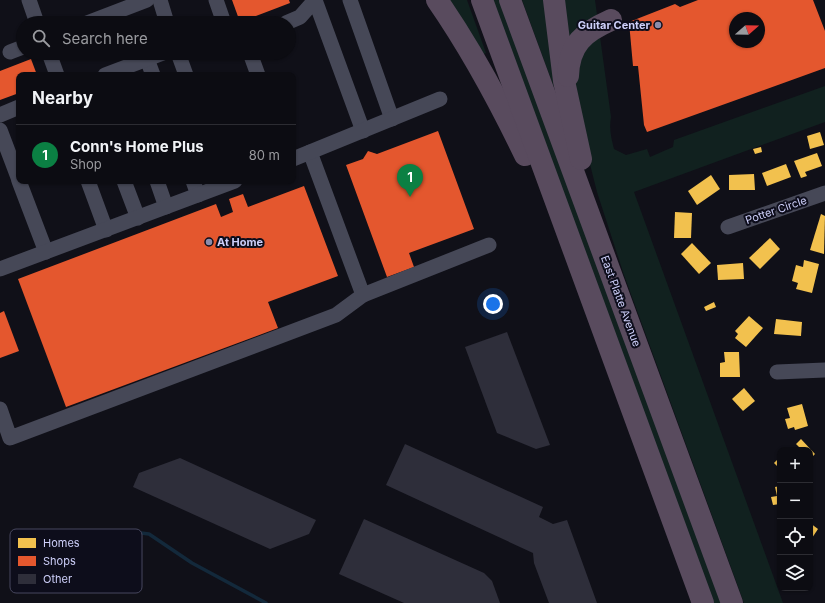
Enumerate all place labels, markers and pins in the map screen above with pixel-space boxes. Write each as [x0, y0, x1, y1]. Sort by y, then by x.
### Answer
place label: Guitar Center [578, 18, 651, 32]
marker: Guitar Center [653, 20, 663, 30]
pin: 1 [397, 164, 423, 197]
place label: At Home [217, 235, 264, 249]
marker: At Home [204, 237, 214, 247]

